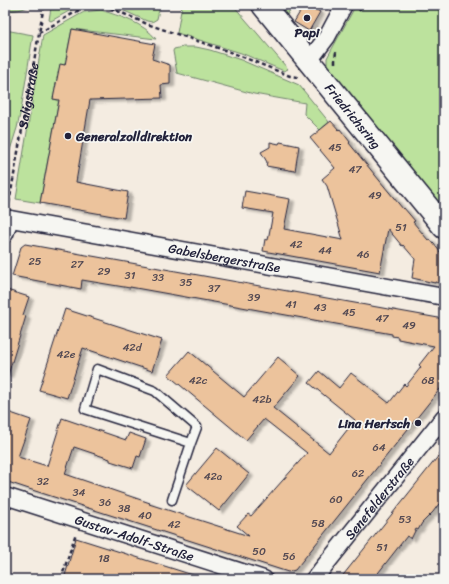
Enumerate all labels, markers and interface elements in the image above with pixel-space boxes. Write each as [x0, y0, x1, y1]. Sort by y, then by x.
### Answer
marker: Papi [302, 13, 312, 23]
place label: Papi [295, 21, 321, 44]
street label: Saligstraße [11, 60, 46, 131]
street label: Friedrichsring [319, 78, 387, 155]
place label: Generalzolldirektion [75, 125, 193, 148]
marker: Generalzolldirektion [63, 131, 73, 141]
house number: 45 [328, 138, 342, 157]
house number: 47 [348, 160, 362, 179]
house number: 49 [368, 186, 382, 205]
house number: 51 [395, 218, 407, 237]
house number: 42 [289, 235, 303, 254]
street label: Gabelsbergerstraße [167, 237, 282, 279]
house number: 44 [318, 241, 332, 260]
house number: 46 [356, 245, 370, 264]
house number: 25 [28, 252, 42, 271]
house number: 27 [71, 255, 84, 274]
house number: 29 [97, 262, 111, 281]
house number: 31 [125, 266, 136, 285]
house number: 33 [152, 268, 164, 287]
house number: 35 [180, 273, 193, 292]
house number: 37 [208, 279, 221, 298]
house number: 39 [248, 288, 261, 307]
house number: 41 [285, 295, 297, 314]
house number: 43 [314, 298, 326, 317]
house number: 45 [342, 303, 356, 322]
house number: 47 [375, 309, 389, 328]
house number: 49 [402, 316, 416, 335]
house number: 42d [122, 338, 143, 357]
house number: 42e [57, 345, 76, 364]
house number: 42c [189, 371, 208, 390]
house number: 68 [422, 371, 435, 390]
house number: 42b [252, 390, 272, 409]
place label: Lina Hertsch [338, 412, 410, 435]
marker: Lina Hertsch [413, 418, 423, 428]
house number: 64 [372, 438, 386, 457]
street label: Senefelderstraße [339, 452, 420, 545]
house number: 62 [352, 464, 365, 483]
house number: 42a [204, 467, 223, 486]
house number: 32 [37, 472, 50, 491]
house number: 34 [73, 483, 86, 502]
house number: 60 [329, 490, 343, 509]
house number: 36 [99, 493, 111, 512]
house number: 38 [118, 499, 131, 518]
house number: 40 [138, 506, 152, 525]
street label: Gustav-Adolf-Straße [72, 508, 197, 568]
house number: 53 [399, 510, 411, 529]
house number: 58 [311, 514, 325, 533]
house number: 42 [167, 515, 181, 534]
house number: 51 [376, 538, 388, 557]
house number: 50 [252, 542, 266, 561]
house number: 56 [283, 547, 295, 566]
house number: 18 [98, 549, 110, 568]

